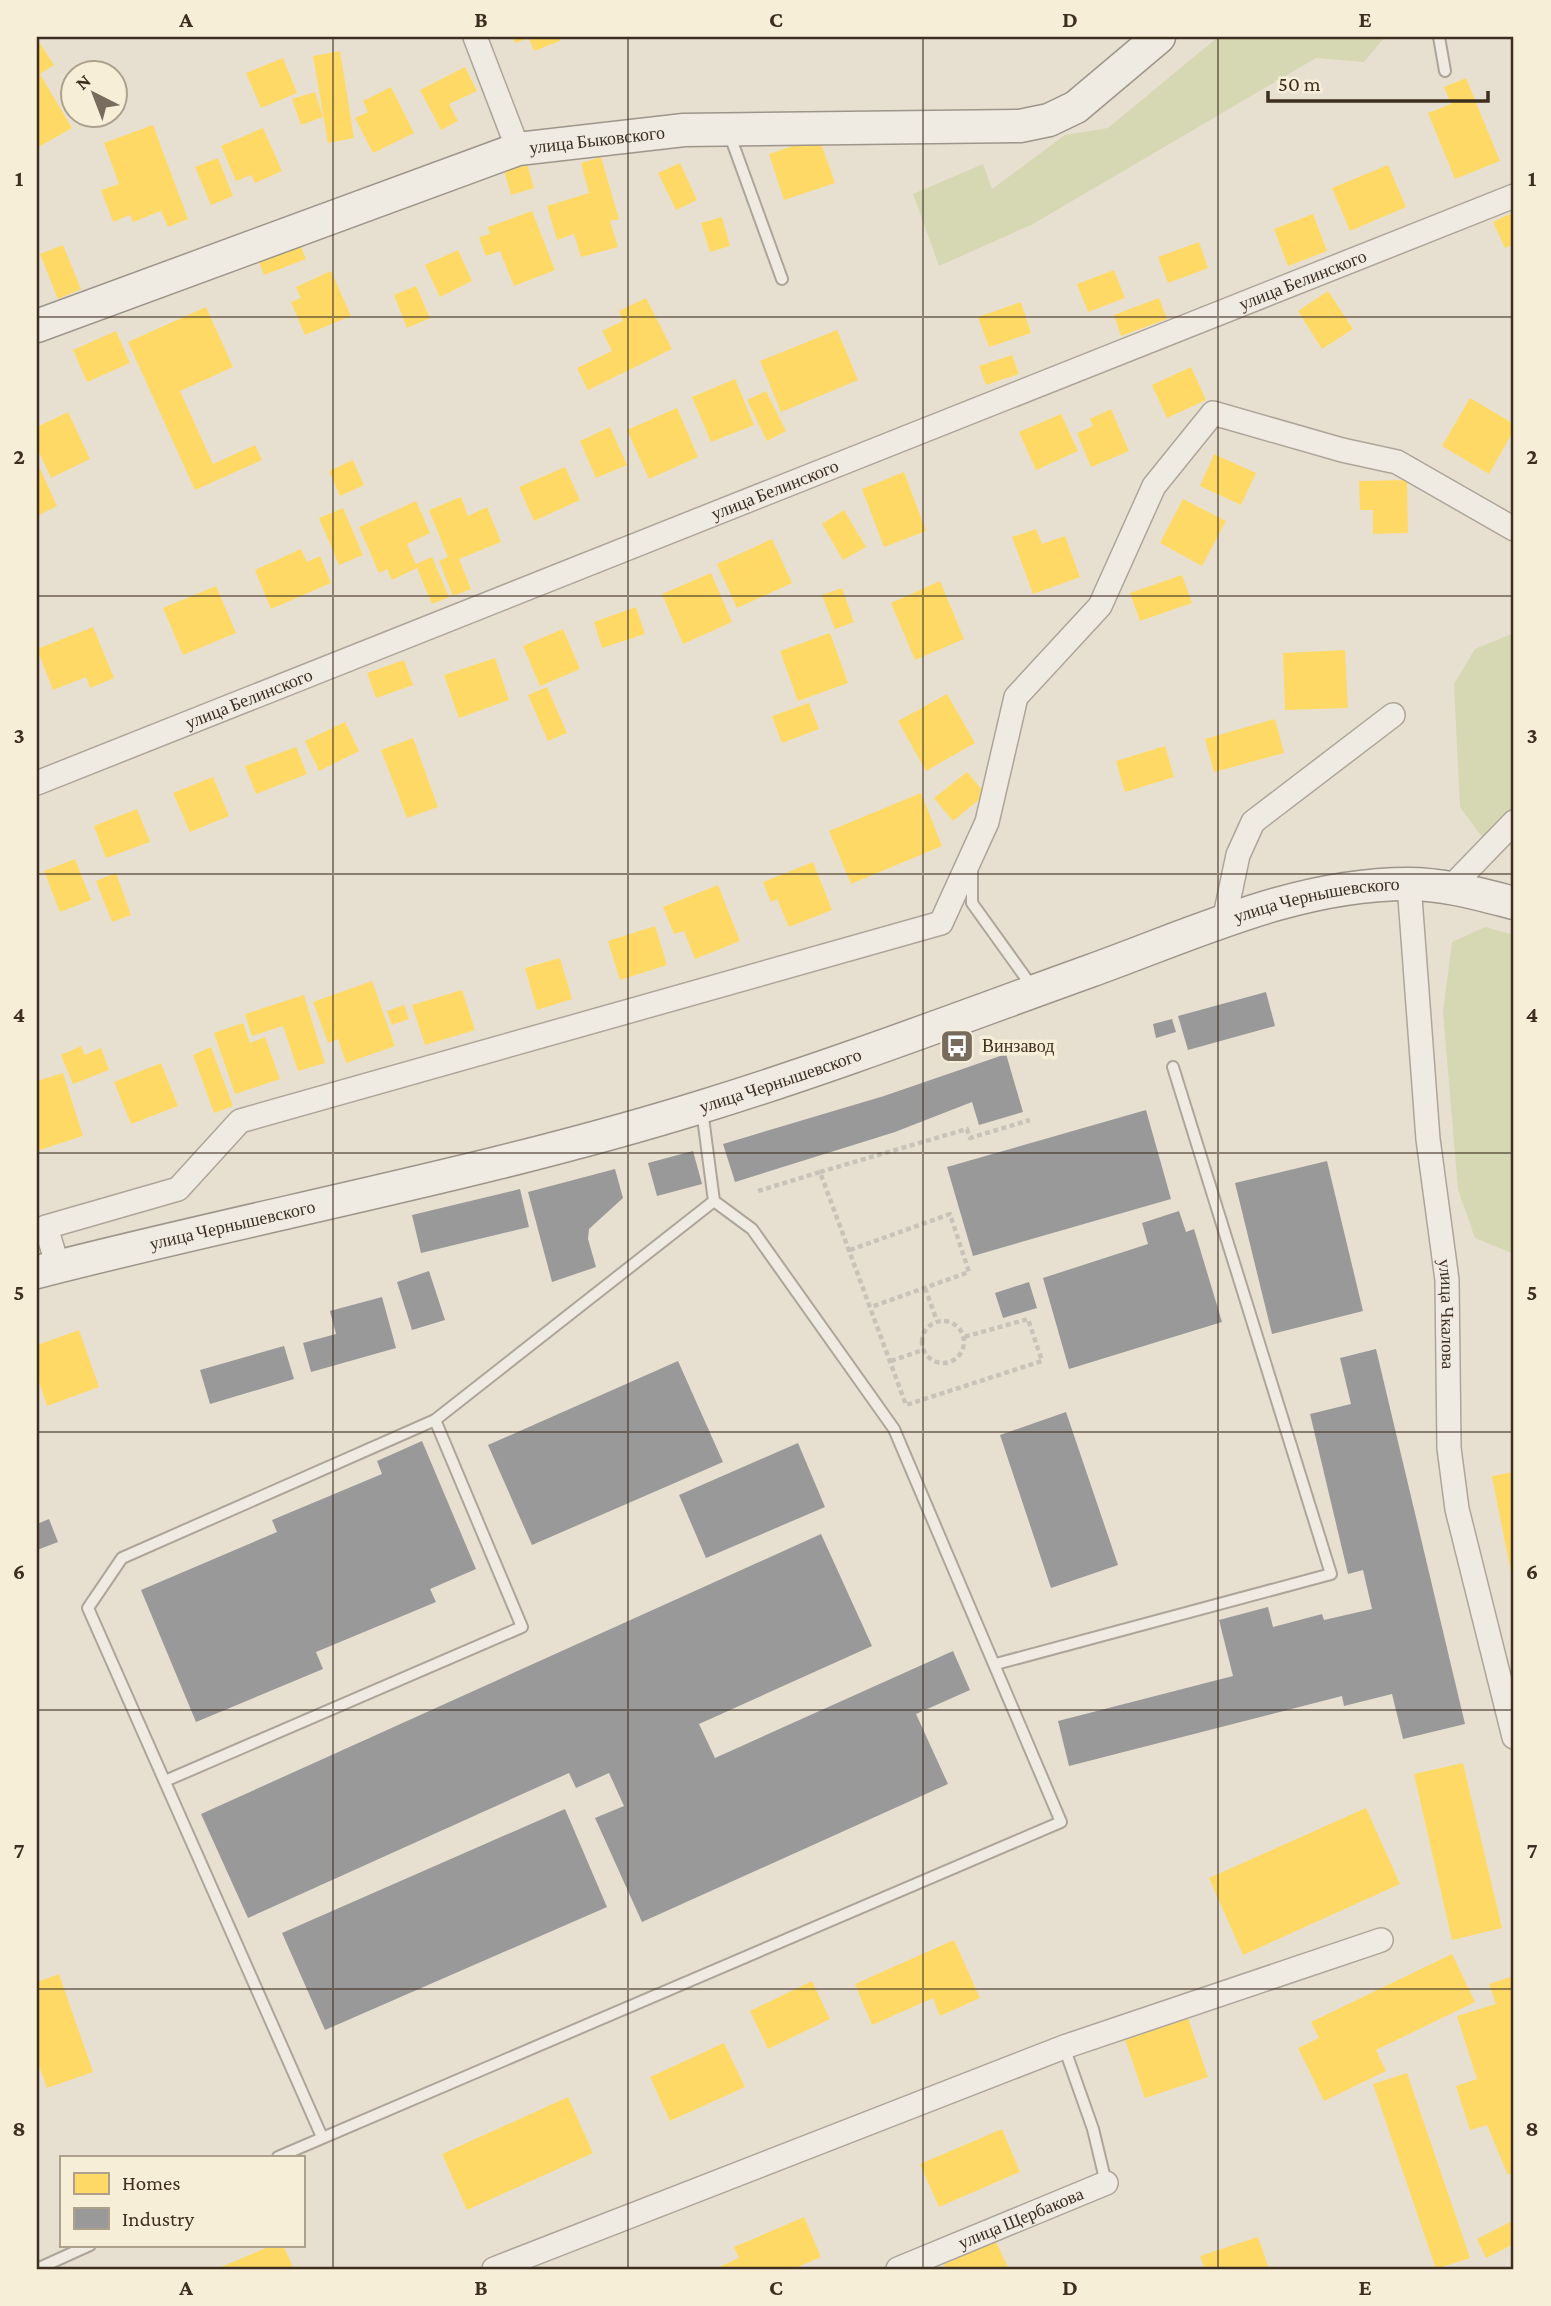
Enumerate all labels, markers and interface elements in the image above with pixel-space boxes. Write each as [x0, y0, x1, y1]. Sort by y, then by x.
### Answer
text: A [178, 6, 193, 32]
text: B [474, 6, 488, 32]
text: C [769, 6, 783, 32]
text: D [1062, 6, 1078, 32]
text: E [1358, 6, 1372, 32]
north arrow [60, 60, 130, 130]
scale bar [1268, 60, 1488, 104]
text: N [71, 70, 95, 94]
text: 50 m [1278, 72, 1321, 96]
street label: улица Быковского [528, 122, 666, 158]
text: 1 [15, 165, 24, 191]
text: 1 [1528, 165, 1537, 191]
street label: улица Белинского [1236, 246, 1369, 314]
text: 2 [13, 443, 25, 469]
text: 2 [1526, 443, 1538, 469]
street label: улица Белинского [708, 455, 841, 524]
street label: улица Белинского [182, 665, 315, 733]
text: 3 [13, 722, 25, 748]
text: 3 [1526, 722, 1538, 748]
street label: улица Чернышевского [1231, 874, 1400, 927]
text: 4 [13, 1001, 25, 1027]
text: 4 [1526, 1001, 1538, 1027]
bus stop icon: Винзавод [938, 1027, 976, 1065]
place label: Винзавод [982, 1036, 1054, 1056]
street label: улица Чернышевского [697, 1044, 864, 1117]
street label: улица Чернышевского [148, 1196, 317, 1254]
street label: улица Чкалова [1434, 1258, 1458, 1369]
text: 5 [13, 1279, 25, 1305]
text: 5 [1526, 1279, 1538, 1305]
text: 6 [13, 1558, 25, 1584]
text: 6 [1526, 1558, 1538, 1584]
text: 7 [13, 1837, 25, 1863]
text: 7 [1526, 1837, 1538, 1863]
text: 8 [12, 2115, 26, 2141]
text: 8 [1525, 2115, 1539, 2141]
legend [60, 2156, 304, 2246]
text: Homes [122, 2171, 181, 2195]
street label: улица Щербакова [955, 2183, 1086, 2253]
text: Industry [122, 2207, 195, 2231]
text: A [178, 2274, 193, 2300]
text: B [474, 2274, 488, 2300]
text: C [769, 2274, 783, 2300]
text: D [1062, 2274, 1078, 2300]
text: E [1358, 2274, 1372, 2300]

